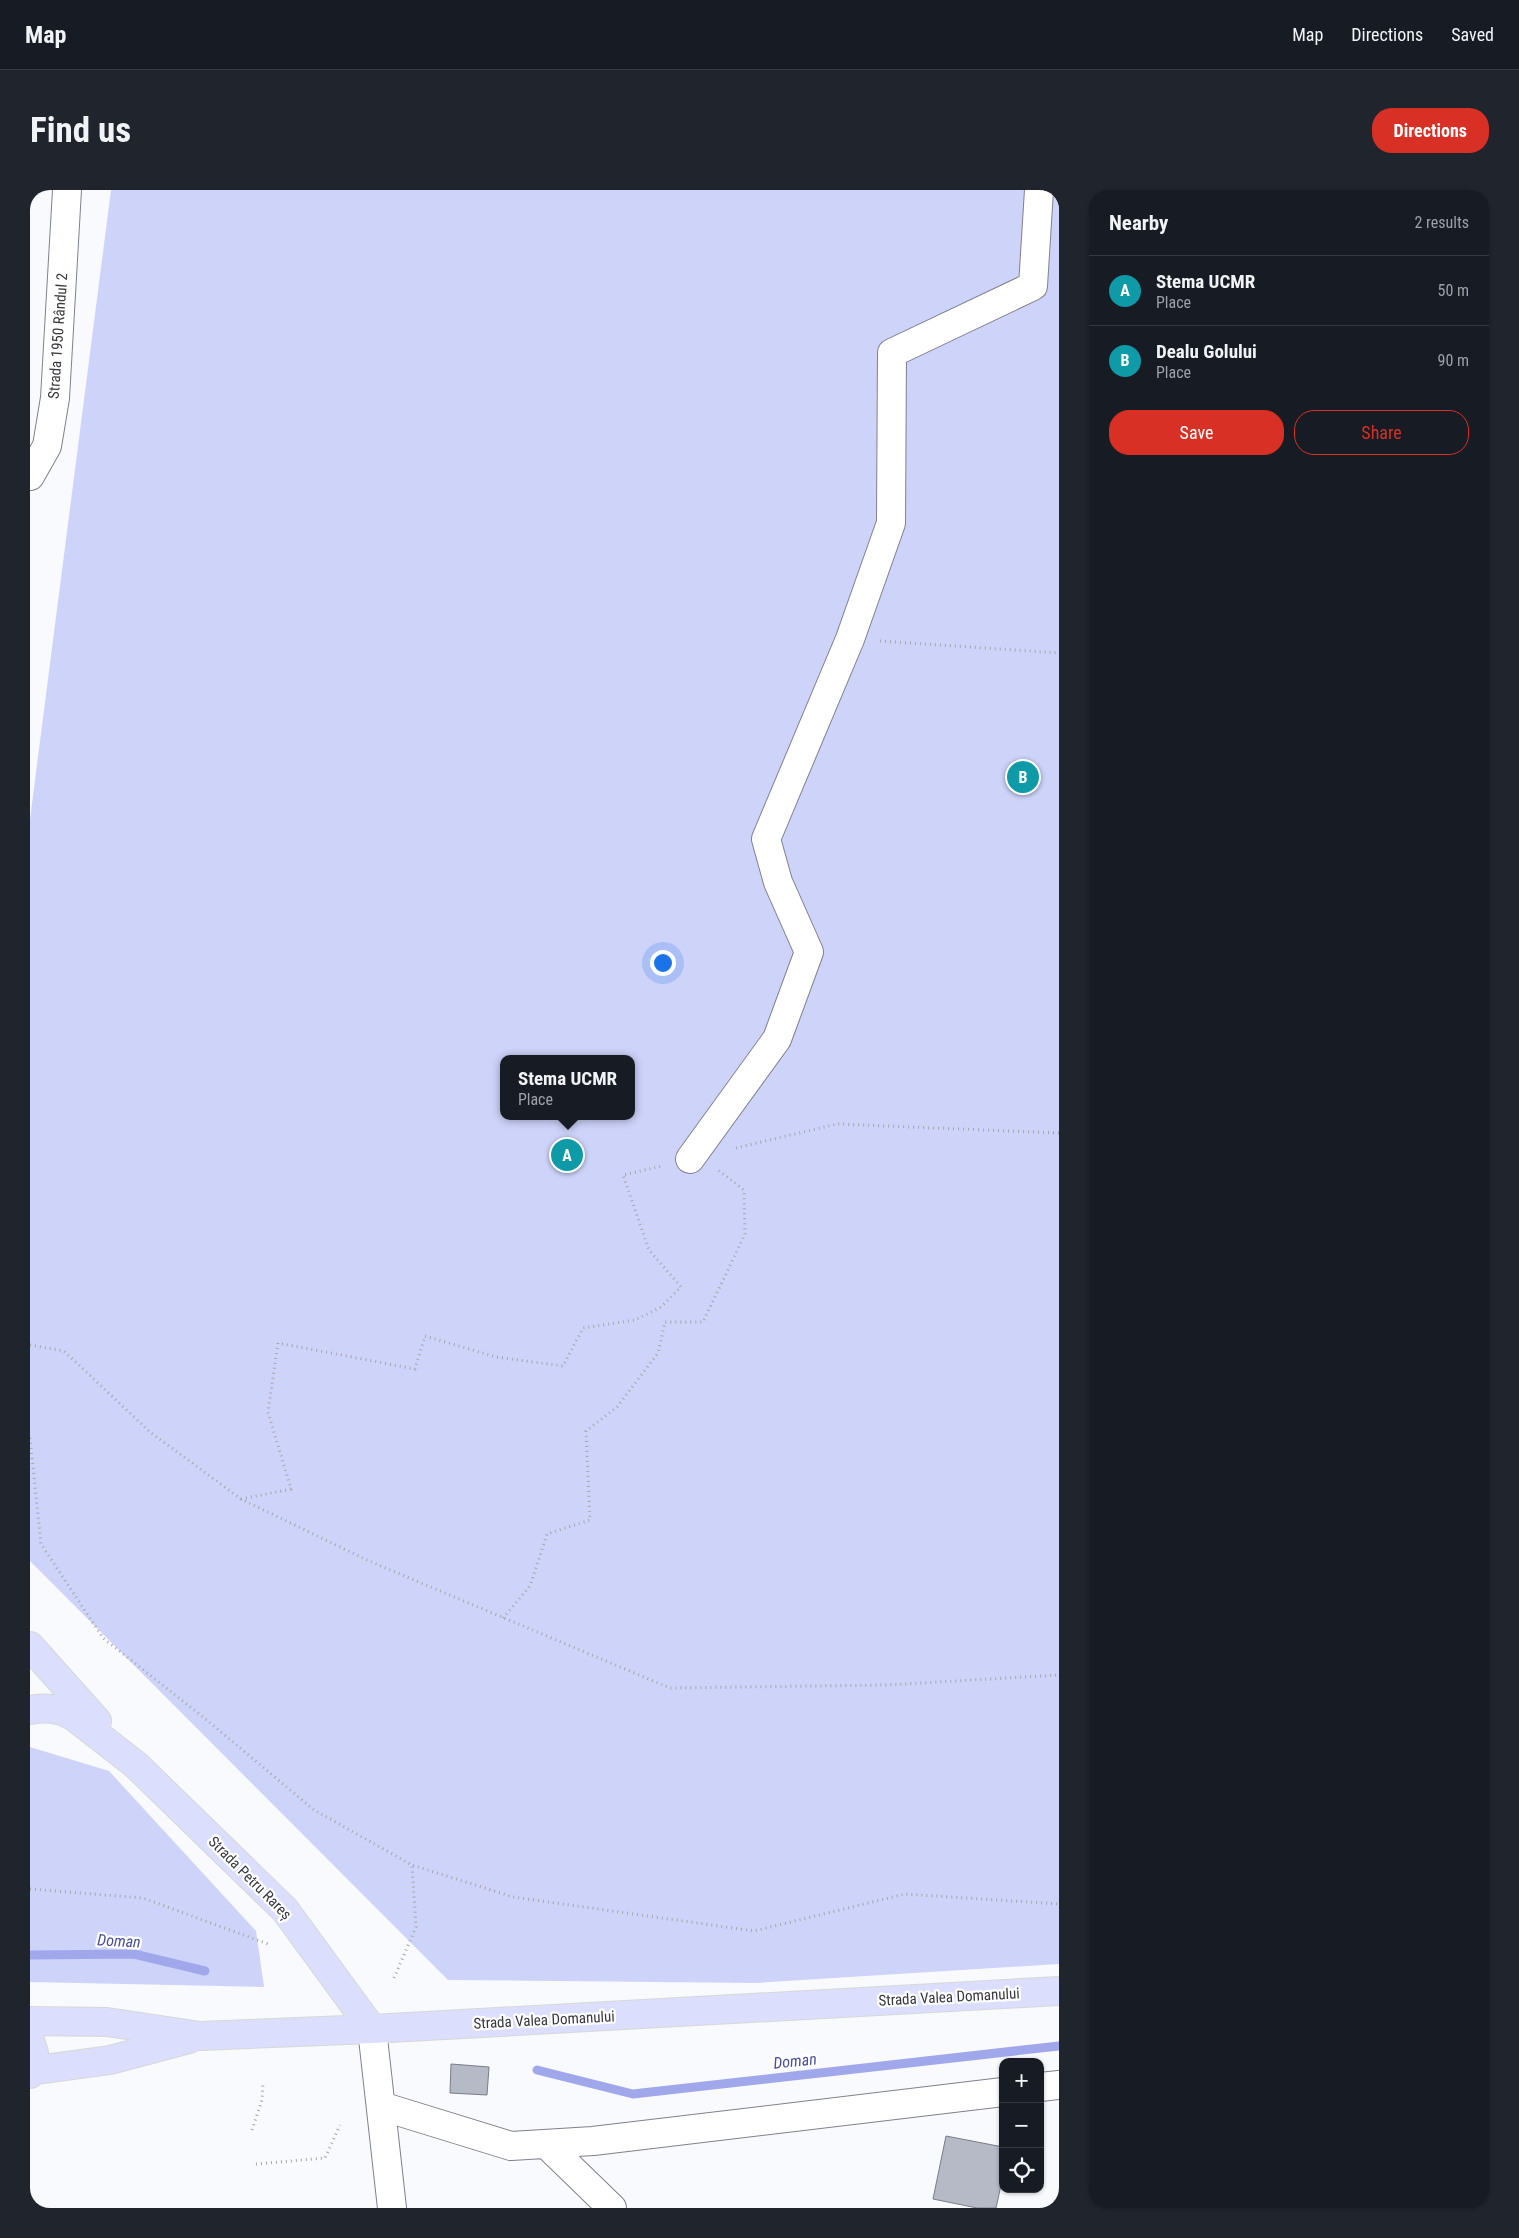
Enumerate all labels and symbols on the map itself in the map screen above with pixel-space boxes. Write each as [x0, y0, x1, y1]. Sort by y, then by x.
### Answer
street label: Strada 1950 Rândul 2 [45, 272, 71, 400]
pin: B [1007, 758, 1039, 796]
your location [650, 950, 676, 976]
pin: A [551, 1136, 583, 1174]
street label: Strada Petru Rareș [205, 1833, 295, 1923]
water label: Doman [97, 1930, 141, 1952]
street label: Strada Valea Domanului [878, 1984, 1020, 2010]
street label: Strada Valea Domanului [473, 2007, 615, 2033]
water label: Doman [772, 2049, 818, 2073]

